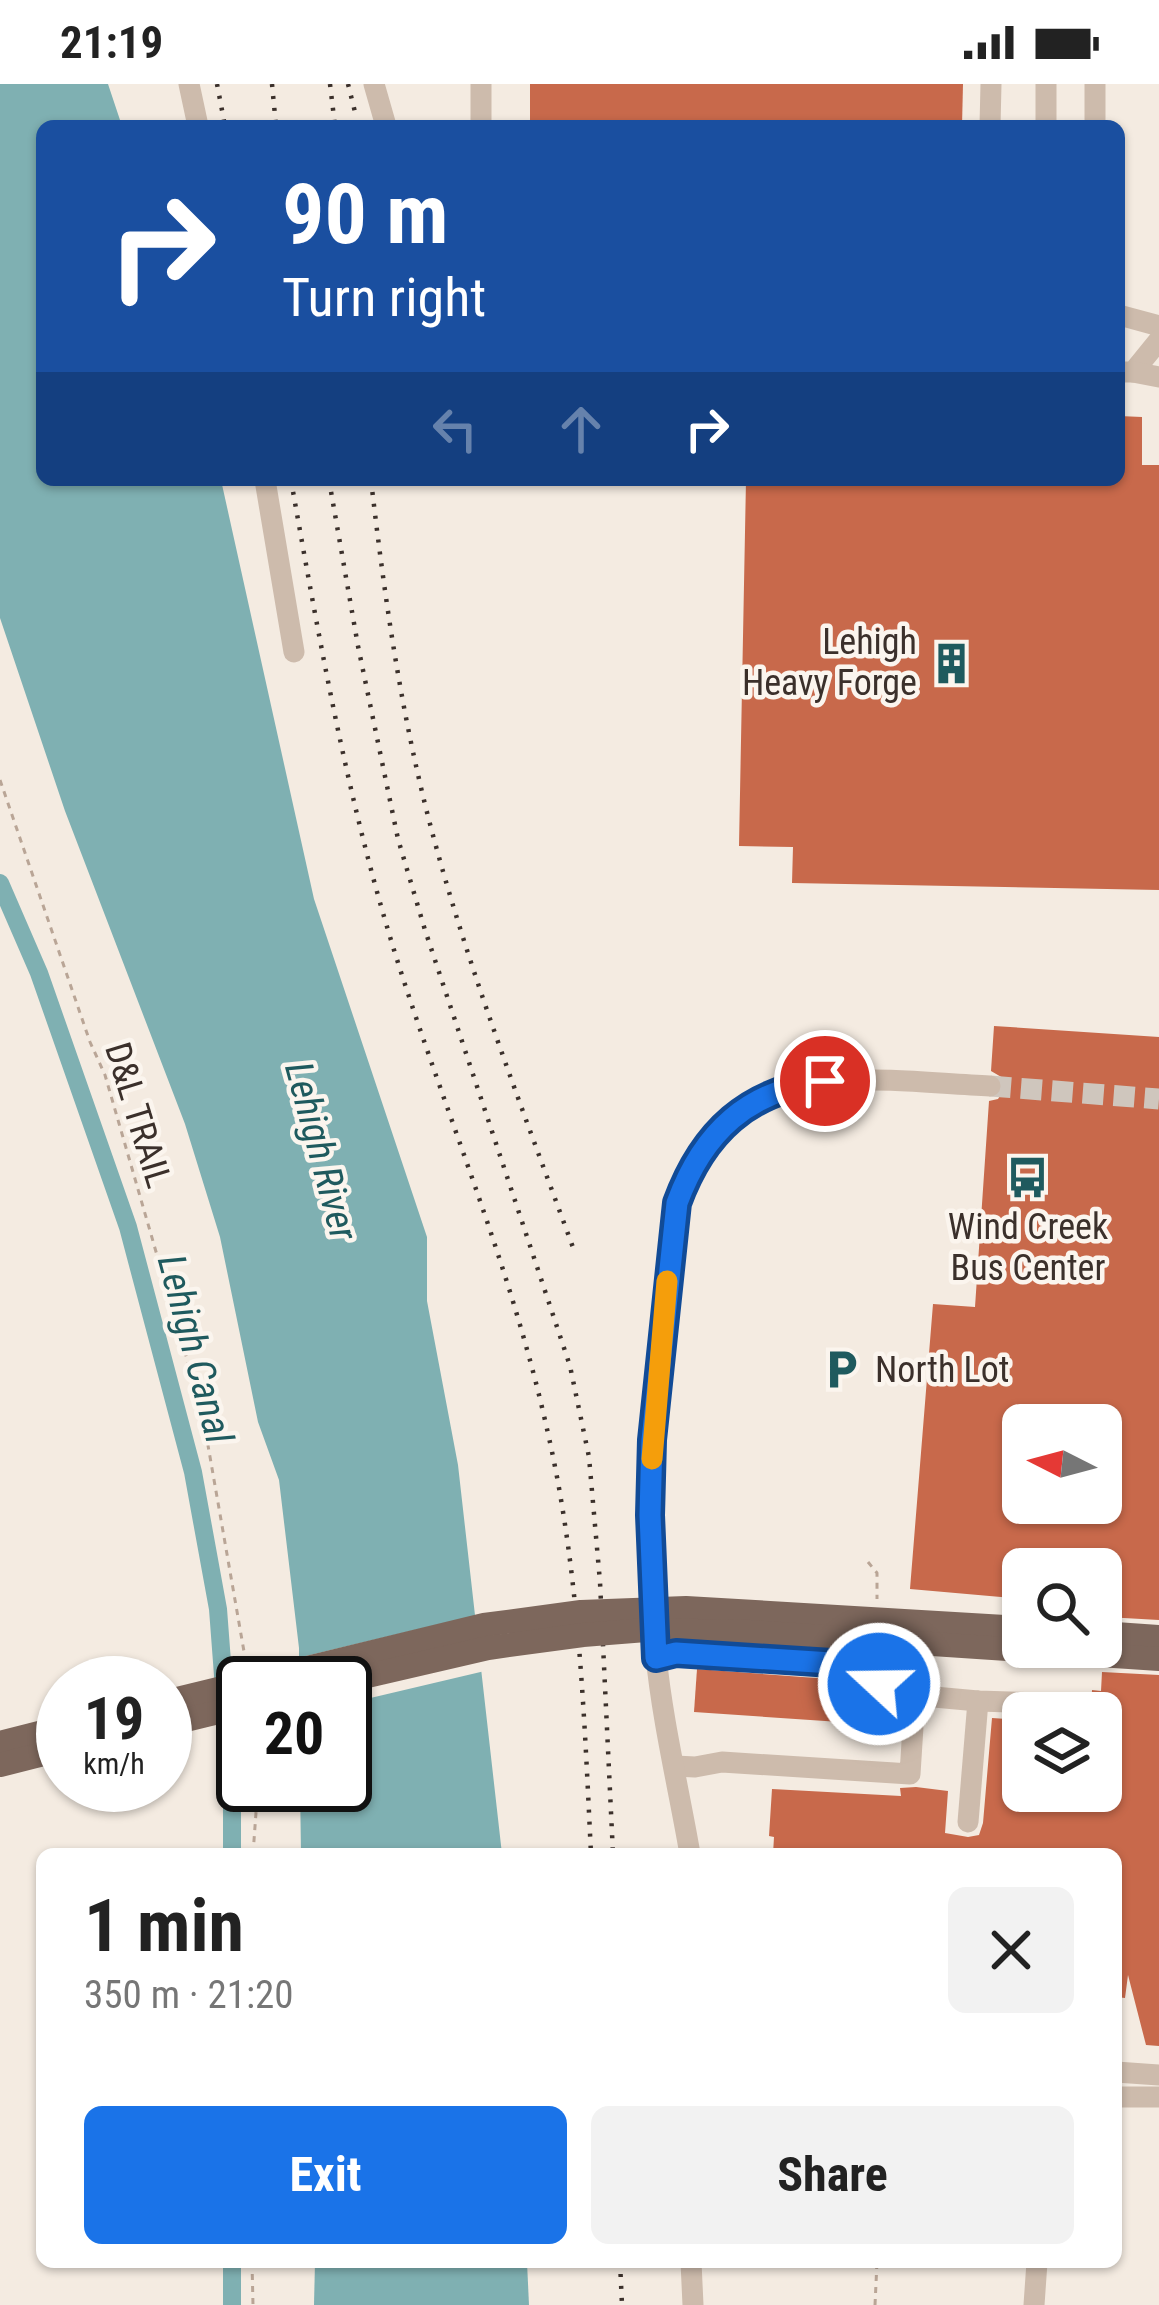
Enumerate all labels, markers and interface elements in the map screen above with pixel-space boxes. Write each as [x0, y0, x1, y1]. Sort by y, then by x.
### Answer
text: 21:19 [60, 16, 163, 69]
text: 90 m [282, 165, 449, 264]
icon: right [84, 168, 240, 324]
text: Turn right [282, 266, 486, 329]
icon: left [422, 396, 488, 462]
icon: ahead [548, 396, 614, 462]
icon: right [674, 396, 740, 462]
place label: Lehigh Heavy Forge [742, 621, 917, 704]
building icon: Lehigh Heavy Forge [928, 640, 974, 686]
pin [774, 1030, 876, 1132]
street label: D&L TRAIL [96, 1037, 180, 1193]
icon: arrive [792, 1048, 858, 1114]
water label: Lehigh River [275, 1057, 367, 1246]
bus stop icon: Wind Creek Bus Center [1005, 1154, 1051, 1200]
place label: Wind Creek Bus Center [948, 1206, 1108, 1289]
water label: Lehigh Canal [148, 1250, 243, 1450]
parking icon: North Lot [818, 1347, 864, 1393]
place label: North Lot [875, 1349, 1009, 1391]
north arrow [1002, 1404, 1122, 1524]
map controls [1002, 1404, 1122, 1812]
button: search [1002, 1548, 1122, 1668]
position arrow [816, 1621, 942, 1747]
speed limit sign: 20 [216, 1656, 372, 1812]
text: 19 [84, 1683, 144, 1754]
button: layers [1002, 1692, 1122, 1812]
text: km/h [83, 1746, 145, 1781]
text: 1 min [84, 1884, 244, 1969]
button: close [948, 1887, 1074, 2013]
text: 350 m · 21:20 [84, 1972, 294, 2018]
button: Exit [84, 2106, 567, 2244]
button: Share [591, 2106, 1074, 2244]

